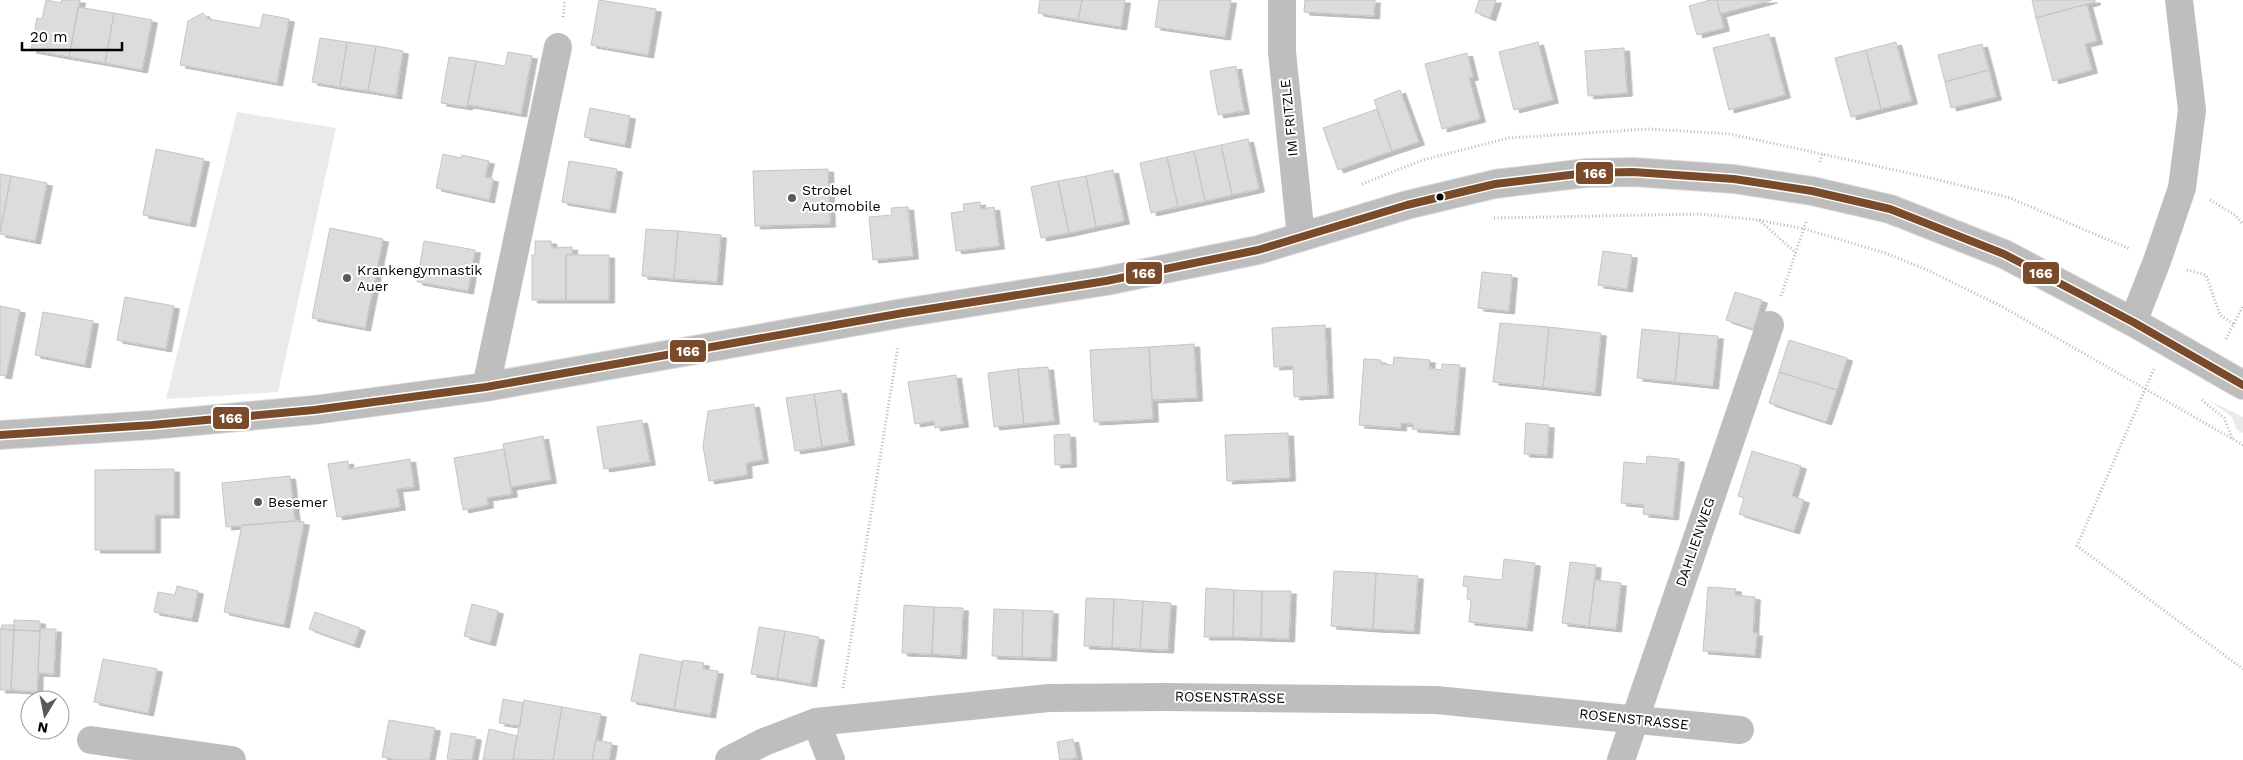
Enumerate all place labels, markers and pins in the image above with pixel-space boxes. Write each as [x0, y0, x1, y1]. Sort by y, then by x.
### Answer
place label: Strobel Automobile [802, 182, 881, 214]
marker: Strobel Automobile [786, 192, 798, 204]
unlabelled marker [1435, 192, 1445, 202]
place label: Krankengymnastik Auer [357, 262, 482, 294]
marker: Krankengymnastik Auer [341, 272, 353, 284]
place label: Besemer [268, 494, 328, 510]
marker: Besemer [252, 496, 264, 508]

